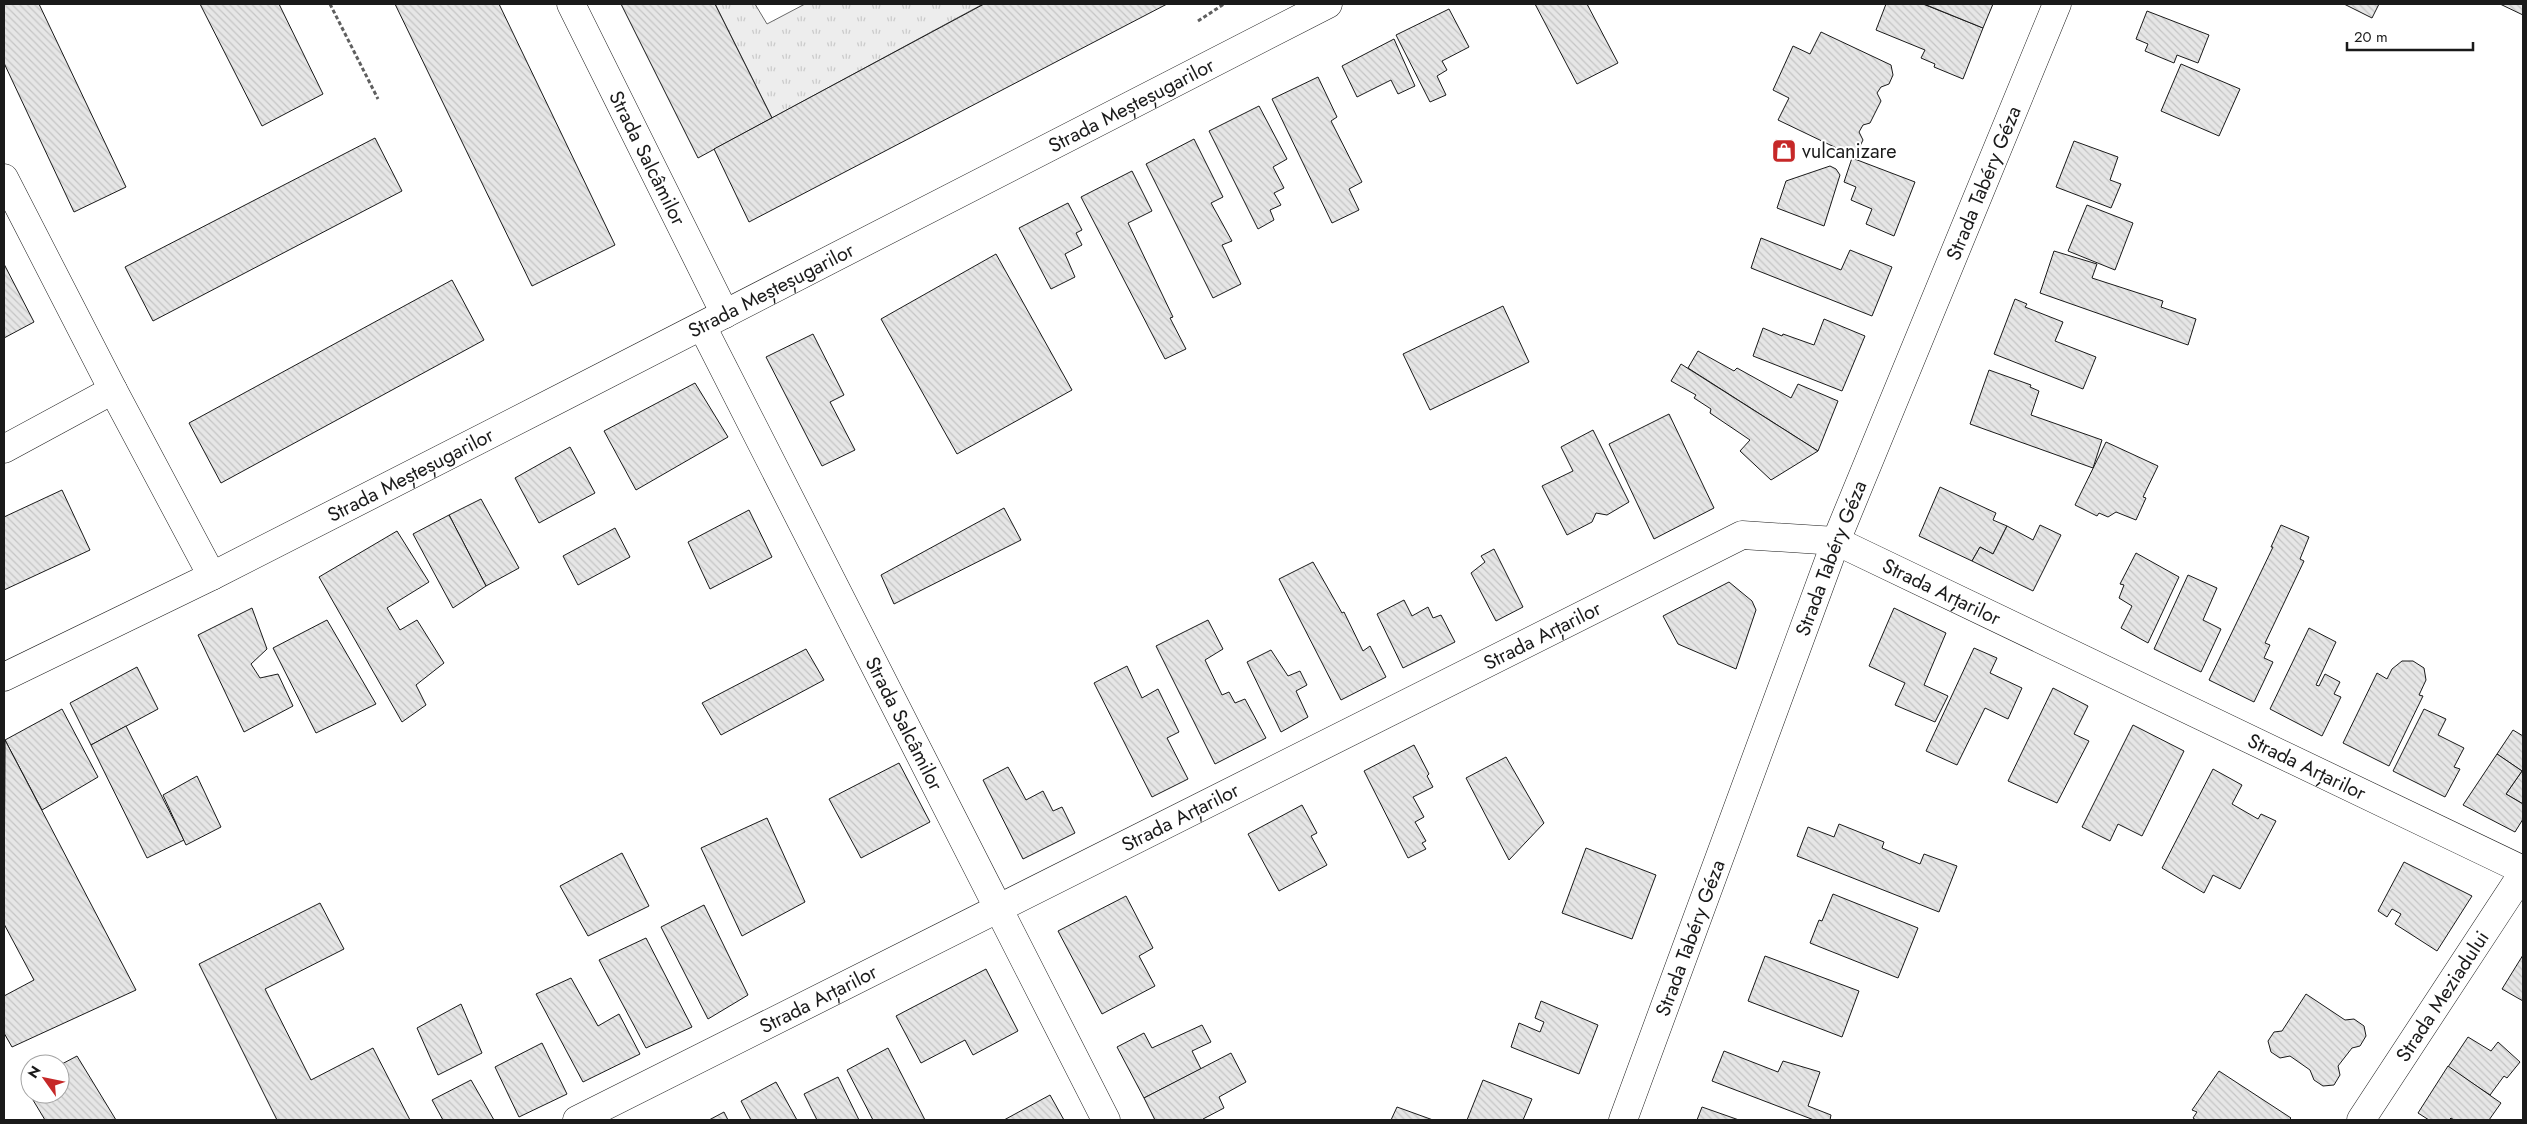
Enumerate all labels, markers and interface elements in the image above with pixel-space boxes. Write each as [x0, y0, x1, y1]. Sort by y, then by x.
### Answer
scale bar [2347, 20, 2473, 52]
text: 20 m [2354, 26, 2388, 48]
street label: Strada Meșteșugarilor [1043, 51, 1220, 160]
street label: Strada Salcâmilor [601, 86, 693, 231]
street label: Strada Tabéry Géza [1939, 101, 2029, 265]
place label: vulcanizare [1802, 137, 1896, 166]
shop icon: vulcanizare [1771, 138, 1797, 164]
street label: Strada Meșteșugarilor [683, 236, 859, 345]
street label: Strada Meșteșugarilor [323, 421, 499, 530]
street label: Strada Tabéry Géza [1788, 476, 1874, 640]
street label: Strada Arțarilor [1877, 551, 2006, 633]
street label: Strada Arțarilor [1479, 594, 1606, 678]
street label: Strada Salcâmilor [858, 652, 950, 796]
street label: Strada Arțarilor [2243, 726, 2371, 808]
street label: Strada Arțarilor [1117, 776, 1244, 859]
street label: Strada Tabéry Géza [1648, 856, 1733, 1020]
street label: Strada Meziadului [2389, 925, 2496, 1068]
street label: Strada Arțarilor [755, 957, 882, 1041]
north arrow [20, 1054, 70, 1104]
text: N [23, 1062, 46, 1082]

